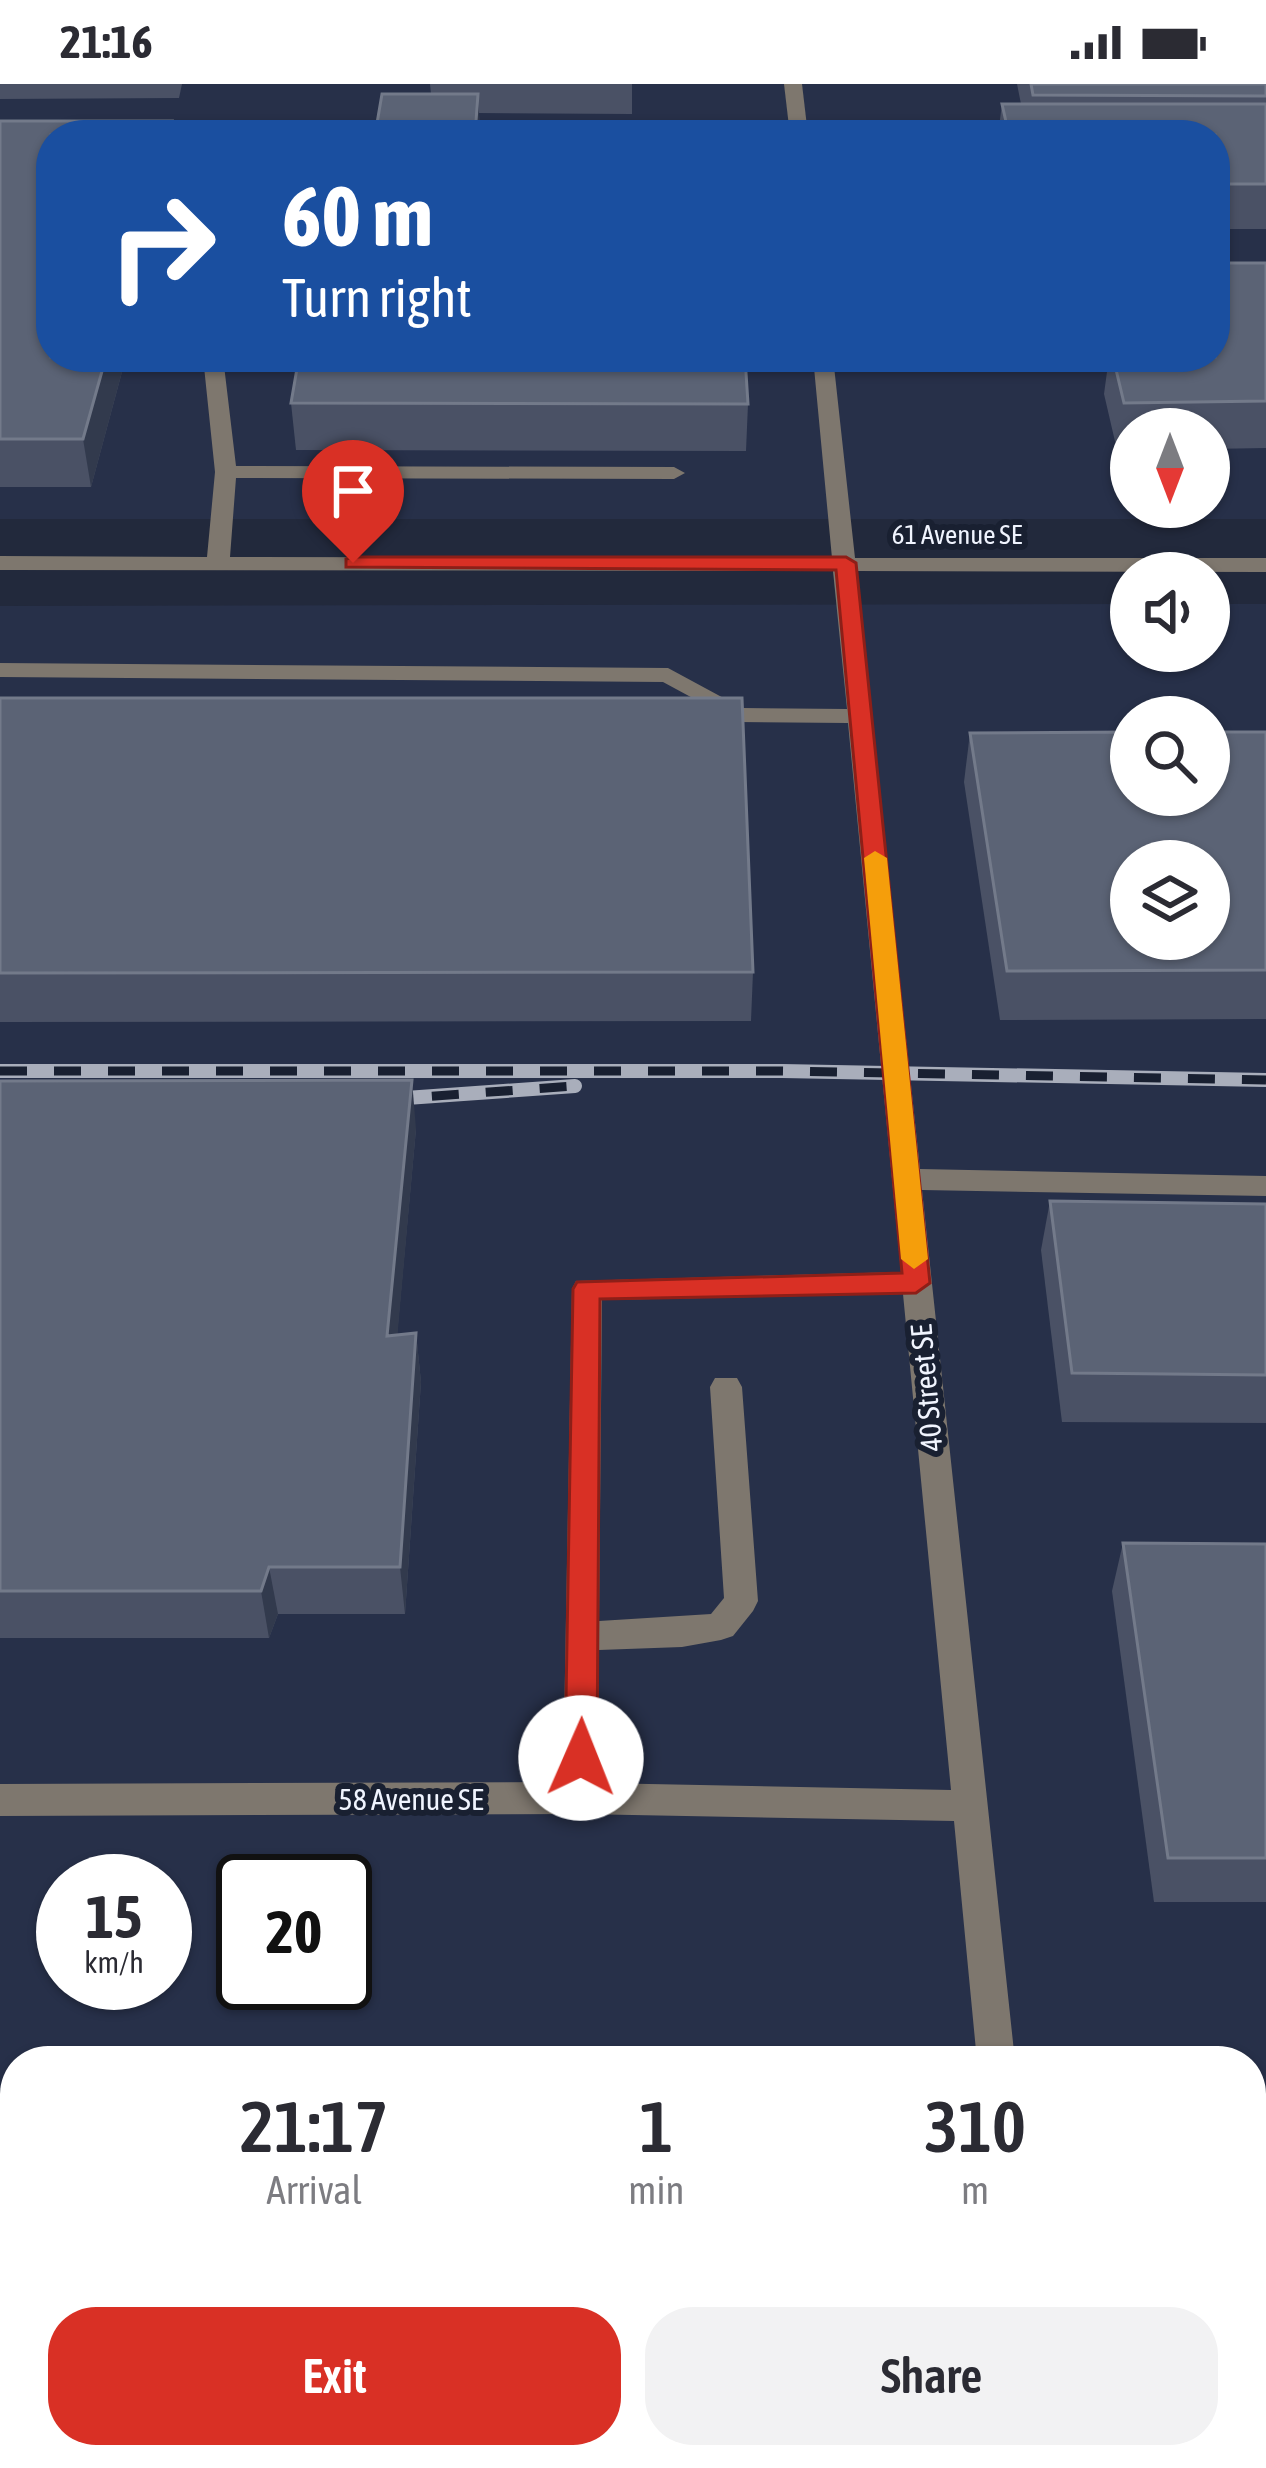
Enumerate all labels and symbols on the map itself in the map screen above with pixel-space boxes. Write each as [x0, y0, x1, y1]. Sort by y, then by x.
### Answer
north arrow [1110, 408, 1230, 528]
pin [302, 440, 404, 563]
street label: 61 Avenue SE [892, 519, 1023, 550]
street label: 40 Street SE [903, 1323, 948, 1453]
position arrow [518, 1695, 644, 1821]
street label: 58 Avenue SE [339, 1782, 484, 1816]
speed limit sign: 20 [216, 1854, 372, 2010]

